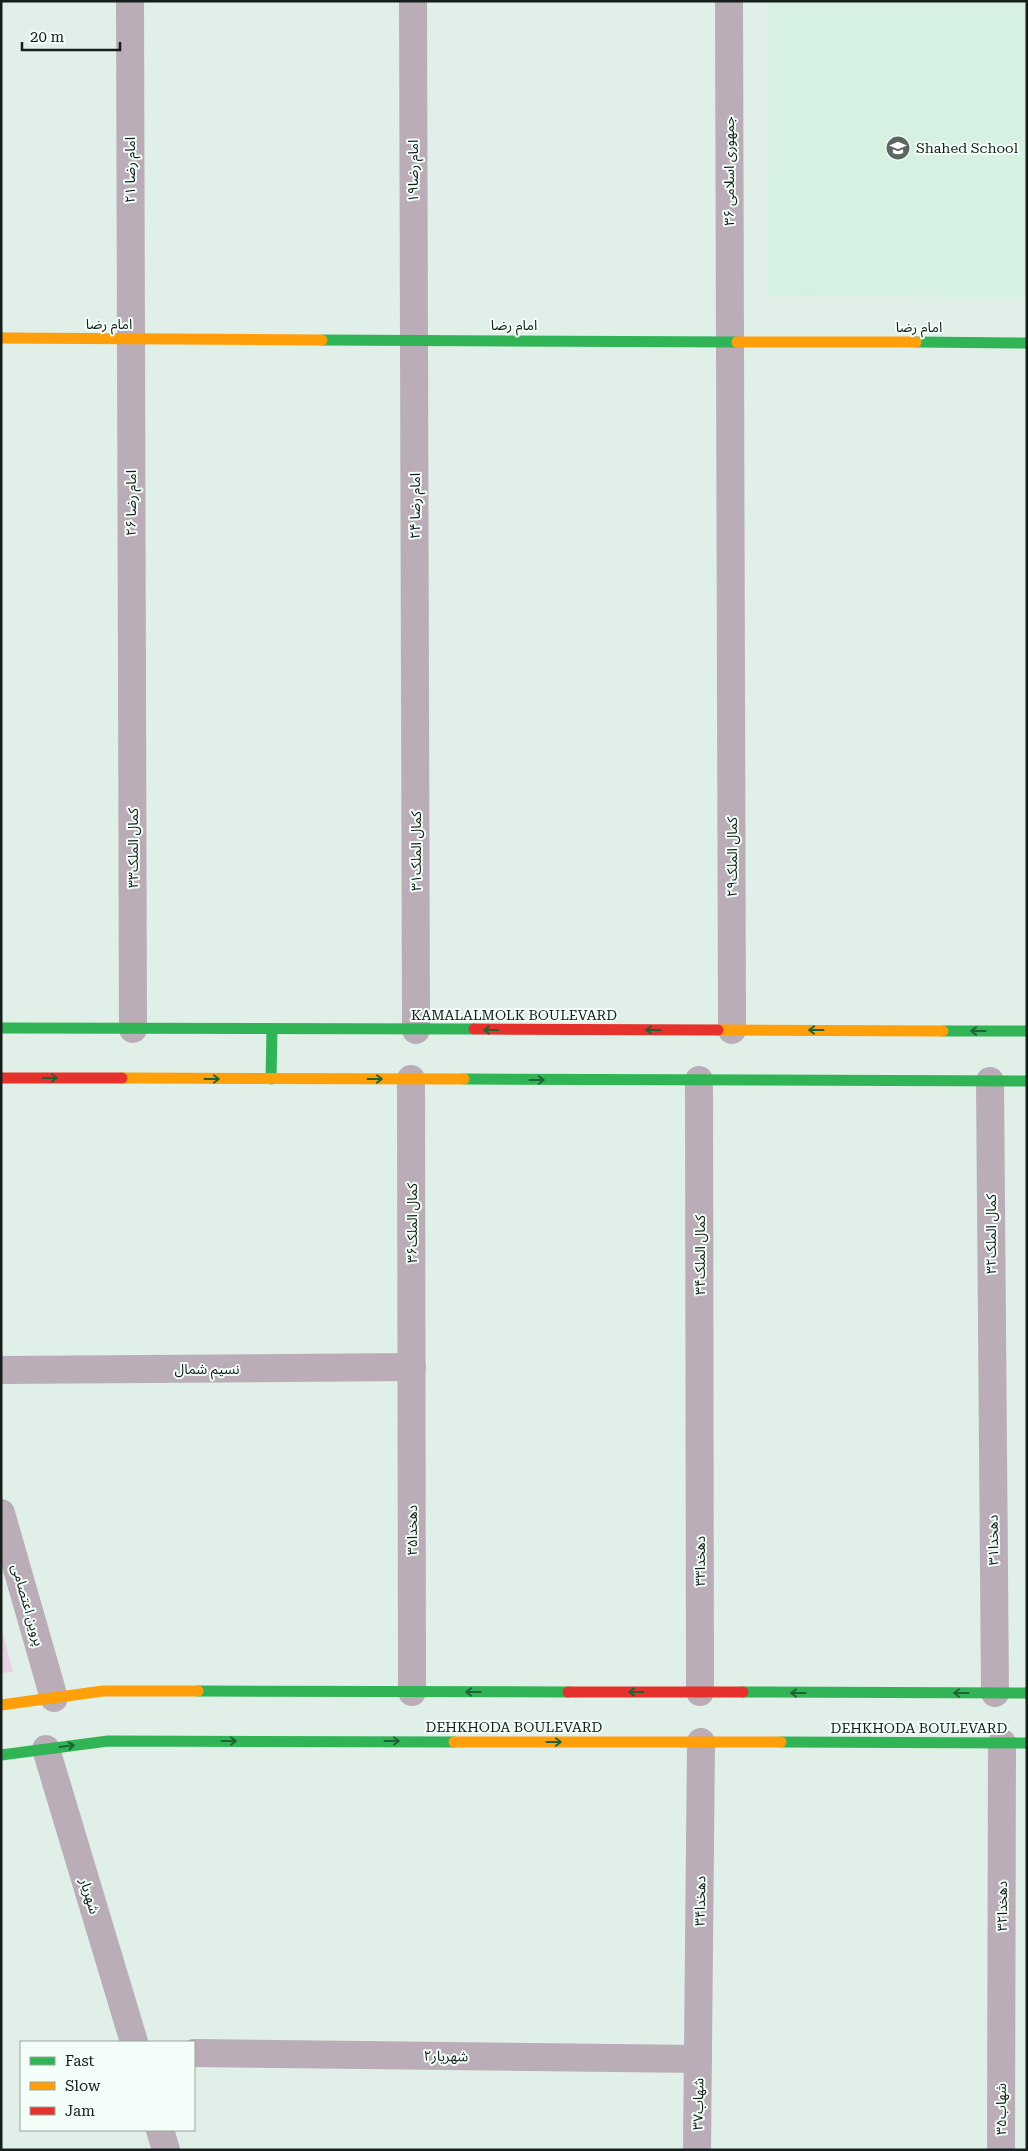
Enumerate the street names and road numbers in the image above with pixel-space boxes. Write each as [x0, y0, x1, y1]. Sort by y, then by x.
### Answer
street label: جمهوری اسلامی ۳۶ [721, 116, 738, 226]
street label: امام رضا ۲۱ [122, 137, 141, 203]
street label: امام رضا۱۹ [405, 140, 424, 202]
street label: امام رضا [86, 316, 132, 335]
street label: امام رضا [491, 317, 537, 336]
street label: امام رضا [896, 319, 942, 338]
street label: امام رضا ۲۶ [123, 470, 142, 536]
street label: امام رضا ۲۴ [407, 473, 426, 539]
street label: کمال الملک۳۳ [125, 808, 142, 888]
street label: کمال الملک۳۱ [408, 811, 425, 891]
street label: کمال الملک۲۹ [724, 817, 741, 897]
street label: KAMALALMOLK BOULEVARD [411, 1007, 617, 1023]
street label: کمال الملک۳۶ [404, 1183, 421, 1263]
street label: کمال الملک۳۲ [983, 1194, 1000, 1274]
street label: کمال الملک۳۴ [692, 1215, 709, 1295]
street label: نسیم شمال [174, 1361, 240, 1380]
street label: دهخدا۳۵ [404, 1504, 420, 1555]
street label: دهخدا۳۱ [985, 1514, 1001, 1565]
street label: دهخدا۳۳ [692, 1535, 708, 1586]
street label: پروین اعتصامی [7, 1562, 47, 1648]
street label: DEHKHODA BOULEVARD [426, 1719, 603, 1735]
street label: DEHKHODA BOULEVARD [831, 1720, 1008, 1736]
street label: شهریار [76, 1875, 103, 1916]
street label: دهخدا۳۴ [692, 1875, 708, 1926]
street label: دهخدا۳۲ [994, 1880, 1010, 1931]
street label: شهریار۲ [424, 2048, 468, 2065]
street label: شهاب۳۷ [690, 2078, 707, 2130]
street label: شهاب۳۵ [993, 2083, 1010, 2135]

